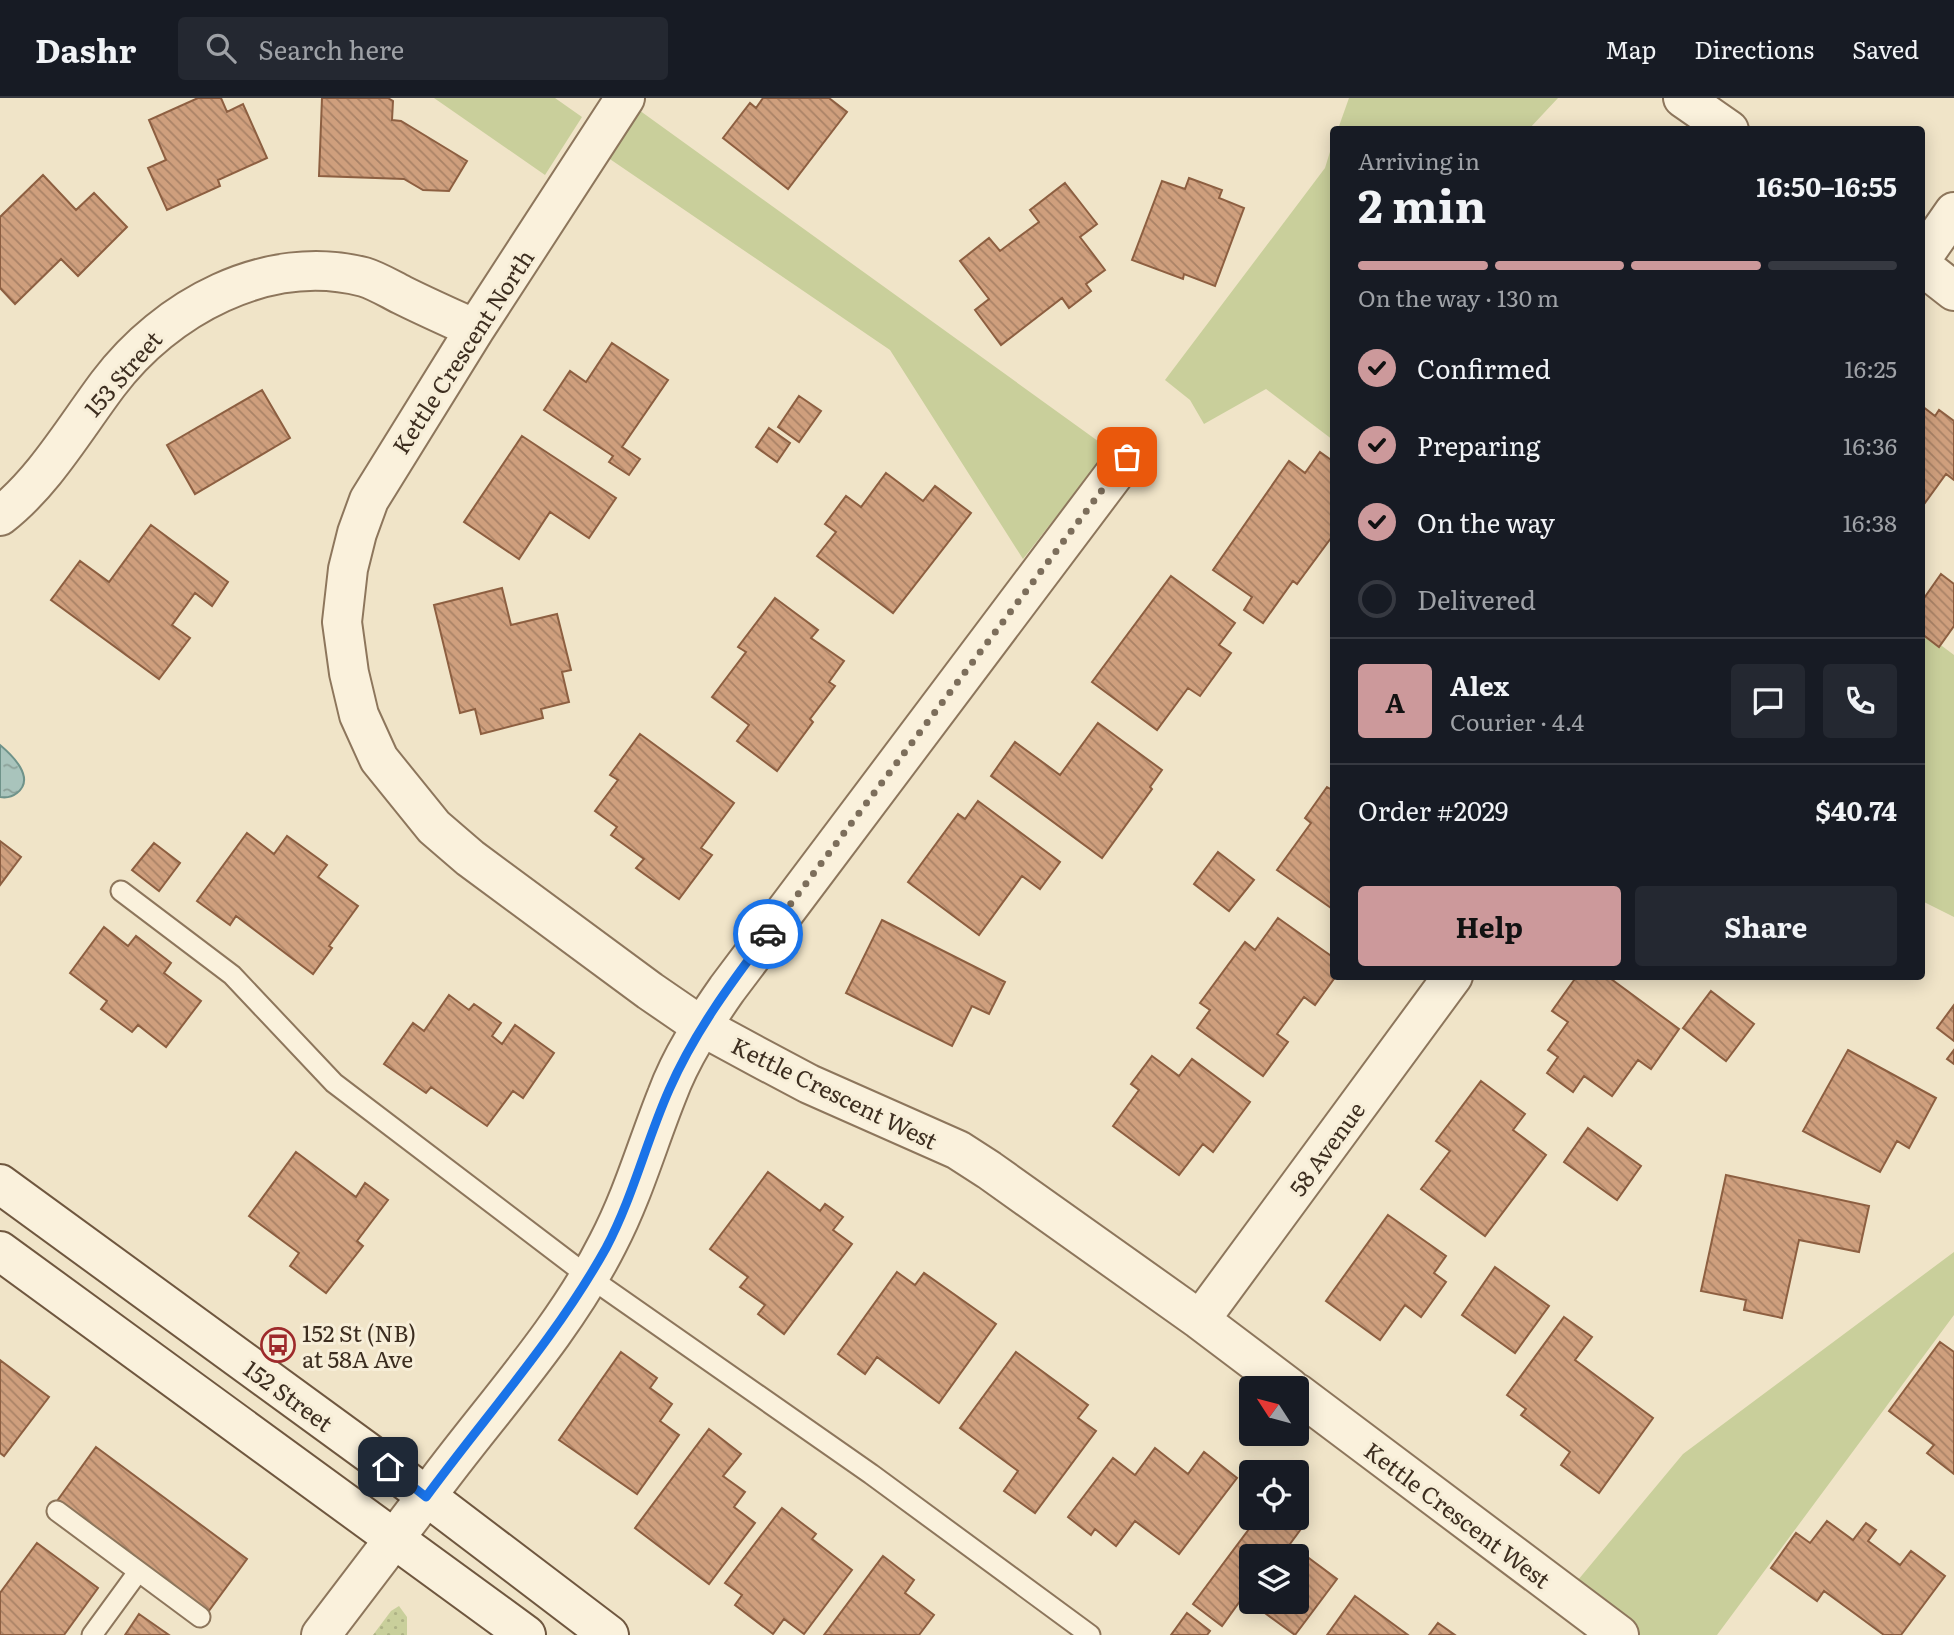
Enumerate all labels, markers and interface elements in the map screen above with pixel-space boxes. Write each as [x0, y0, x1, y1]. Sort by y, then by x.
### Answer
search box [178, 17, 668, 80]
text: Dashr [35, 24, 136, 73]
icon: search [202, 29, 240, 67]
text: Search here [258, 29, 404, 68]
text: Map [1605, 31, 1656, 66]
text: Directions [1694, 31, 1814, 66]
text: Saved [1852, 31, 1919, 66]
text: Arriving in [1358, 143, 1480, 177]
text: 16:50–16:55 [1757, 166, 1897, 205]
text: 2 min [1358, 169, 1487, 237]
street label: Kettle Crescent North [383, 242, 541, 460]
text: On the way · 130 m [1358, 280, 1559, 314]
street label: 153 Street [75, 322, 169, 423]
text: Confirmed [1417, 348, 1551, 387]
icon: check [1358, 349, 1396, 387]
text: 16:25 [1845, 351, 1897, 385]
text: Preparing [1417, 425, 1540, 464]
icon: check [1358, 426, 1396, 464]
pin [1097, 427, 1157, 487]
text: 16:36 [1843, 428, 1897, 462]
icon: bag [1108, 438, 1146, 476]
text: On the way [1417, 502, 1555, 541]
icon: check [1358, 503, 1396, 541]
text: 16:38 [1843, 505, 1897, 539]
text: Delivered [1417, 579, 1536, 618]
button: chat [1731, 664, 1805, 738]
button: phone [1823, 664, 1897, 738]
text: Alex [1450, 665, 1509, 704]
text: A [1385, 682, 1405, 721]
text: Courier · 4.4 [1450, 704, 1584, 738]
text: Order #2029 [1358, 790, 1508, 829]
text: $40.74 [1815, 790, 1897, 829]
button: Help [1358, 886, 1621, 966]
button: Share [1635, 886, 1897, 966]
courier [733, 899, 803, 969]
icon: car [749, 915, 787, 953]
street label: Kettle Crescent West [726, 1027, 944, 1157]
street label: 58 Avenue [1280, 1094, 1372, 1202]
place label: 152 St (NB) at 58A Ave [302, 1315, 416, 1375]
bus stop icon: 152 St (NB) at 58A Ave [259, 1326, 297, 1364]
street label: 152 Street [237, 1351, 341, 1439]
north arrow [1239, 1376, 1309, 1446]
map controls [1239, 1376, 1309, 1614]
street label: Kettle Crescent West [1358, 1433, 1559, 1596]
pin [358, 1437, 418, 1497]
icon: home [369, 1448, 407, 1486]
button: locate [1239, 1460, 1309, 1530]
button: layers [1239, 1544, 1309, 1614]

